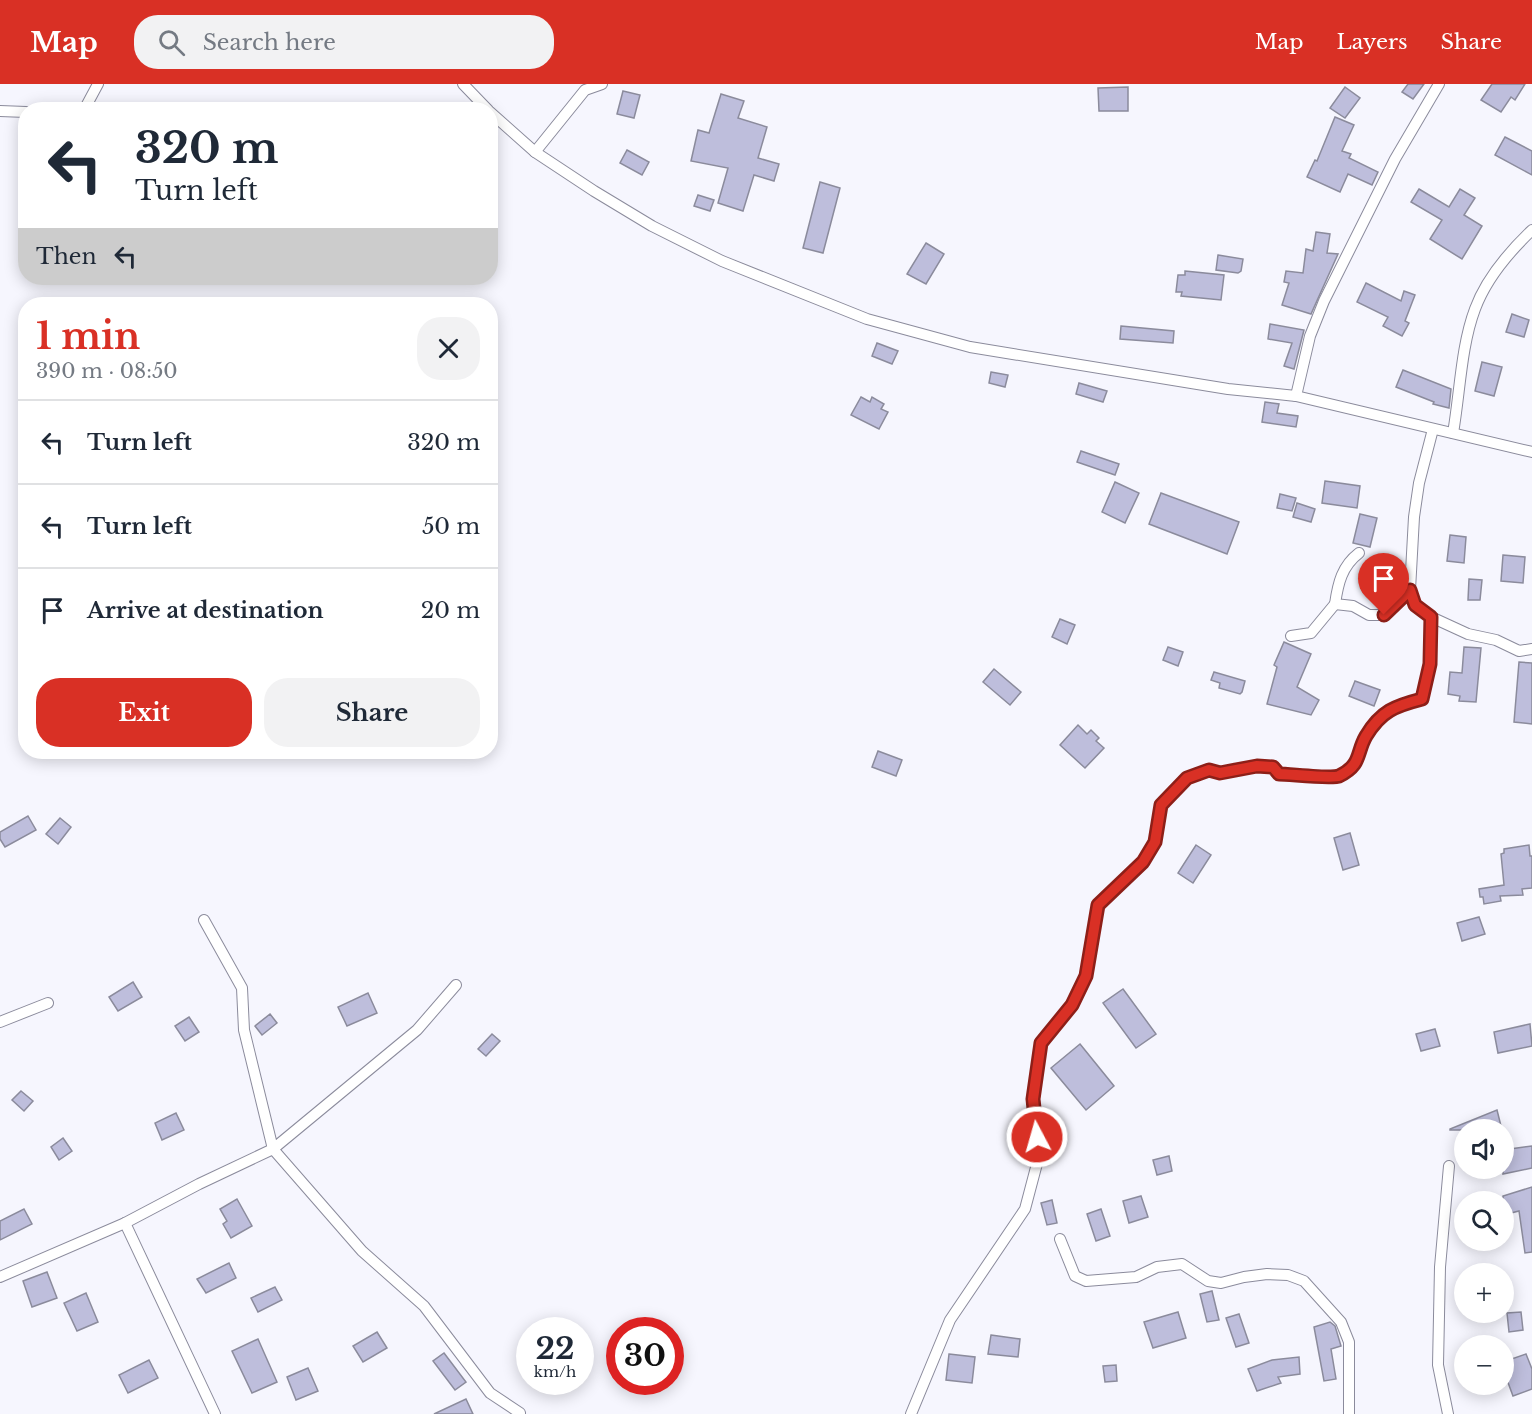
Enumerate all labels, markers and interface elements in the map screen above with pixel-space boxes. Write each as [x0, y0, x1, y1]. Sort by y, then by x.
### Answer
search box [134, 15, 554, 69]
text: Map [30, 25, 98, 60]
icon: search [155, 26, 188, 59]
text: Search here [203, 29, 336, 56]
text: Map [1255, 29, 1304, 55]
text: Layers [1337, 29, 1408, 55]
text: Share [1441, 29, 1502, 55]
text: 320 m [135, 122, 278, 174]
icon: left [36, 126, 114, 204]
text: Turn left [135, 174, 258, 207]
icon: left [109, 240, 142, 273]
text: Then [36, 243, 97, 270]
text: 1 min [36, 314, 140, 359]
button: close [417, 317, 480, 380]
text: 390 m · 08:50 [36, 359, 178, 383]
icon: left [36, 426, 69, 459]
text: Turn left [87, 429, 192, 456]
text: 320 m [407, 429, 480, 456]
icon: left [36, 510, 69, 543]
text: Turn left [87, 513, 192, 540]
text: 50 m [422, 513, 480, 540]
pin [1358, 553, 1409, 615]
icon: arrive [1367, 562, 1400, 595]
icon: arrive [36, 594, 69, 627]
text: Arrive at destination [87, 597, 324, 624]
text: 20 m [421, 597, 480, 624]
button: Exit [36, 678, 252, 747]
button: Share [264, 678, 480, 747]
position arrow [1005, 1105, 1069, 1169]
map controls [1454, 1119, 1514, 1395]
button: sound [1454, 1119, 1514, 1179]
button: search [1454, 1191, 1514, 1251]
button: + [1454, 1263, 1514, 1323]
speed limit sign: 30 [606, 1317, 684, 1395]
text: 22 [535, 1330, 575, 1367]
button: − [1454, 1335, 1514, 1395]
text: km/h [534, 1362, 576, 1381]

